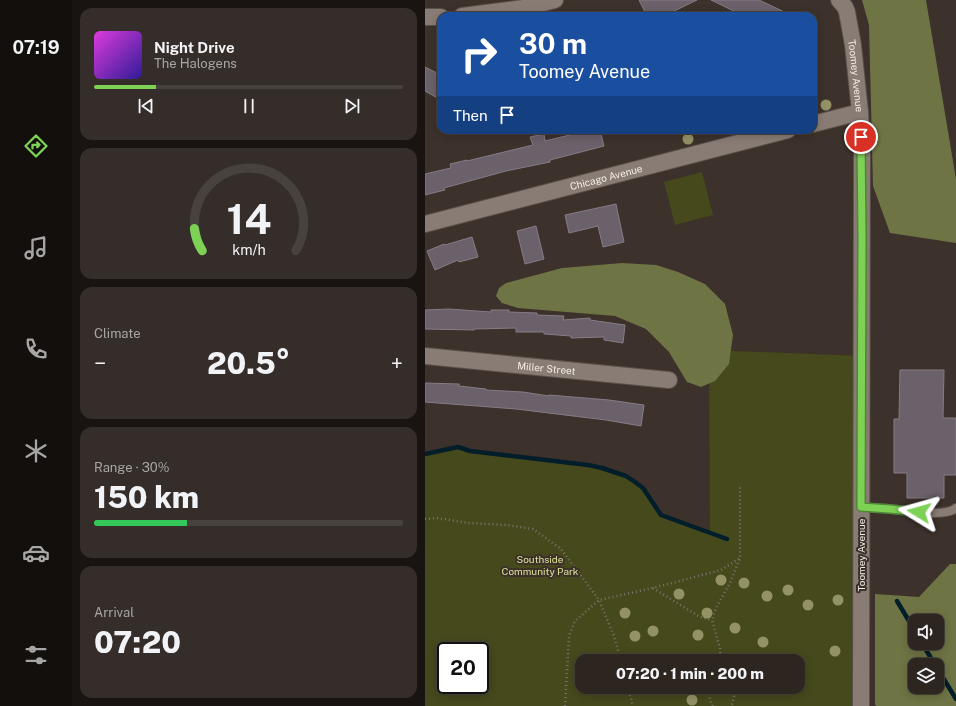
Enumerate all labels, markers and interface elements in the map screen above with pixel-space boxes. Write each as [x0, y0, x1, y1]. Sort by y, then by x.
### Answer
text: 30 m [519, 27, 587, 60]
icon: right [453, 28, 505, 80]
text: 07:19 [13, 37, 60, 58]
street label: Toomey Avenue [846, 38, 866, 113]
text: Night Drive [154, 39, 235, 56]
text: The Halogens [154, 56, 237, 71]
text: Toomey Avenue [519, 61, 650, 82]
icon: previous [135, 95, 157, 117]
icon: pause [238, 95, 260, 117]
icon: next [341, 95, 363, 117]
icon: arrive [496, 104, 518, 126]
text: Then [453, 107, 488, 124]
pin [844, 120, 878, 154]
icon: arrive [850, 126, 872, 148]
icon: directions [22, 132, 50, 160]
street label: Chicago Avenue [568, 162, 644, 192]
text: 14 [226, 194, 271, 243]
icon: music [22, 234, 50, 262]
text: km/h [232, 241, 265, 258]
text: Climate [94, 326, 141, 341]
icon: phone [22, 335, 50, 363]
text: 20.5° [207, 345, 290, 381]
text: − [94, 350, 106, 376]
text: + [391, 350, 403, 376]
street label: Miller Street [517, 359, 576, 377]
icon: climate [22, 437, 50, 465]
text: Range · 30% [94, 460, 170, 475]
text: 150 km [94, 479, 199, 515]
position arrow [898, 491, 940, 533]
street label: Toomey Avenue [855, 518, 867, 591]
icon: car [22, 539, 50, 567]
park label: Southside Community Park [502, 553, 579, 577]
text: Arrival [94, 605, 134, 620]
map controls [908, 614, 944, 694]
button: sound [908, 614, 944, 650]
text: 07:20 [94, 624, 181, 660]
icon: filters [22, 641, 50, 669]
speed limit sign: 20 [437, 642, 489, 694]
button: layers [908, 658, 944, 694]
text: 07:20 · 1 min · 200 m [616, 665, 764, 682]

